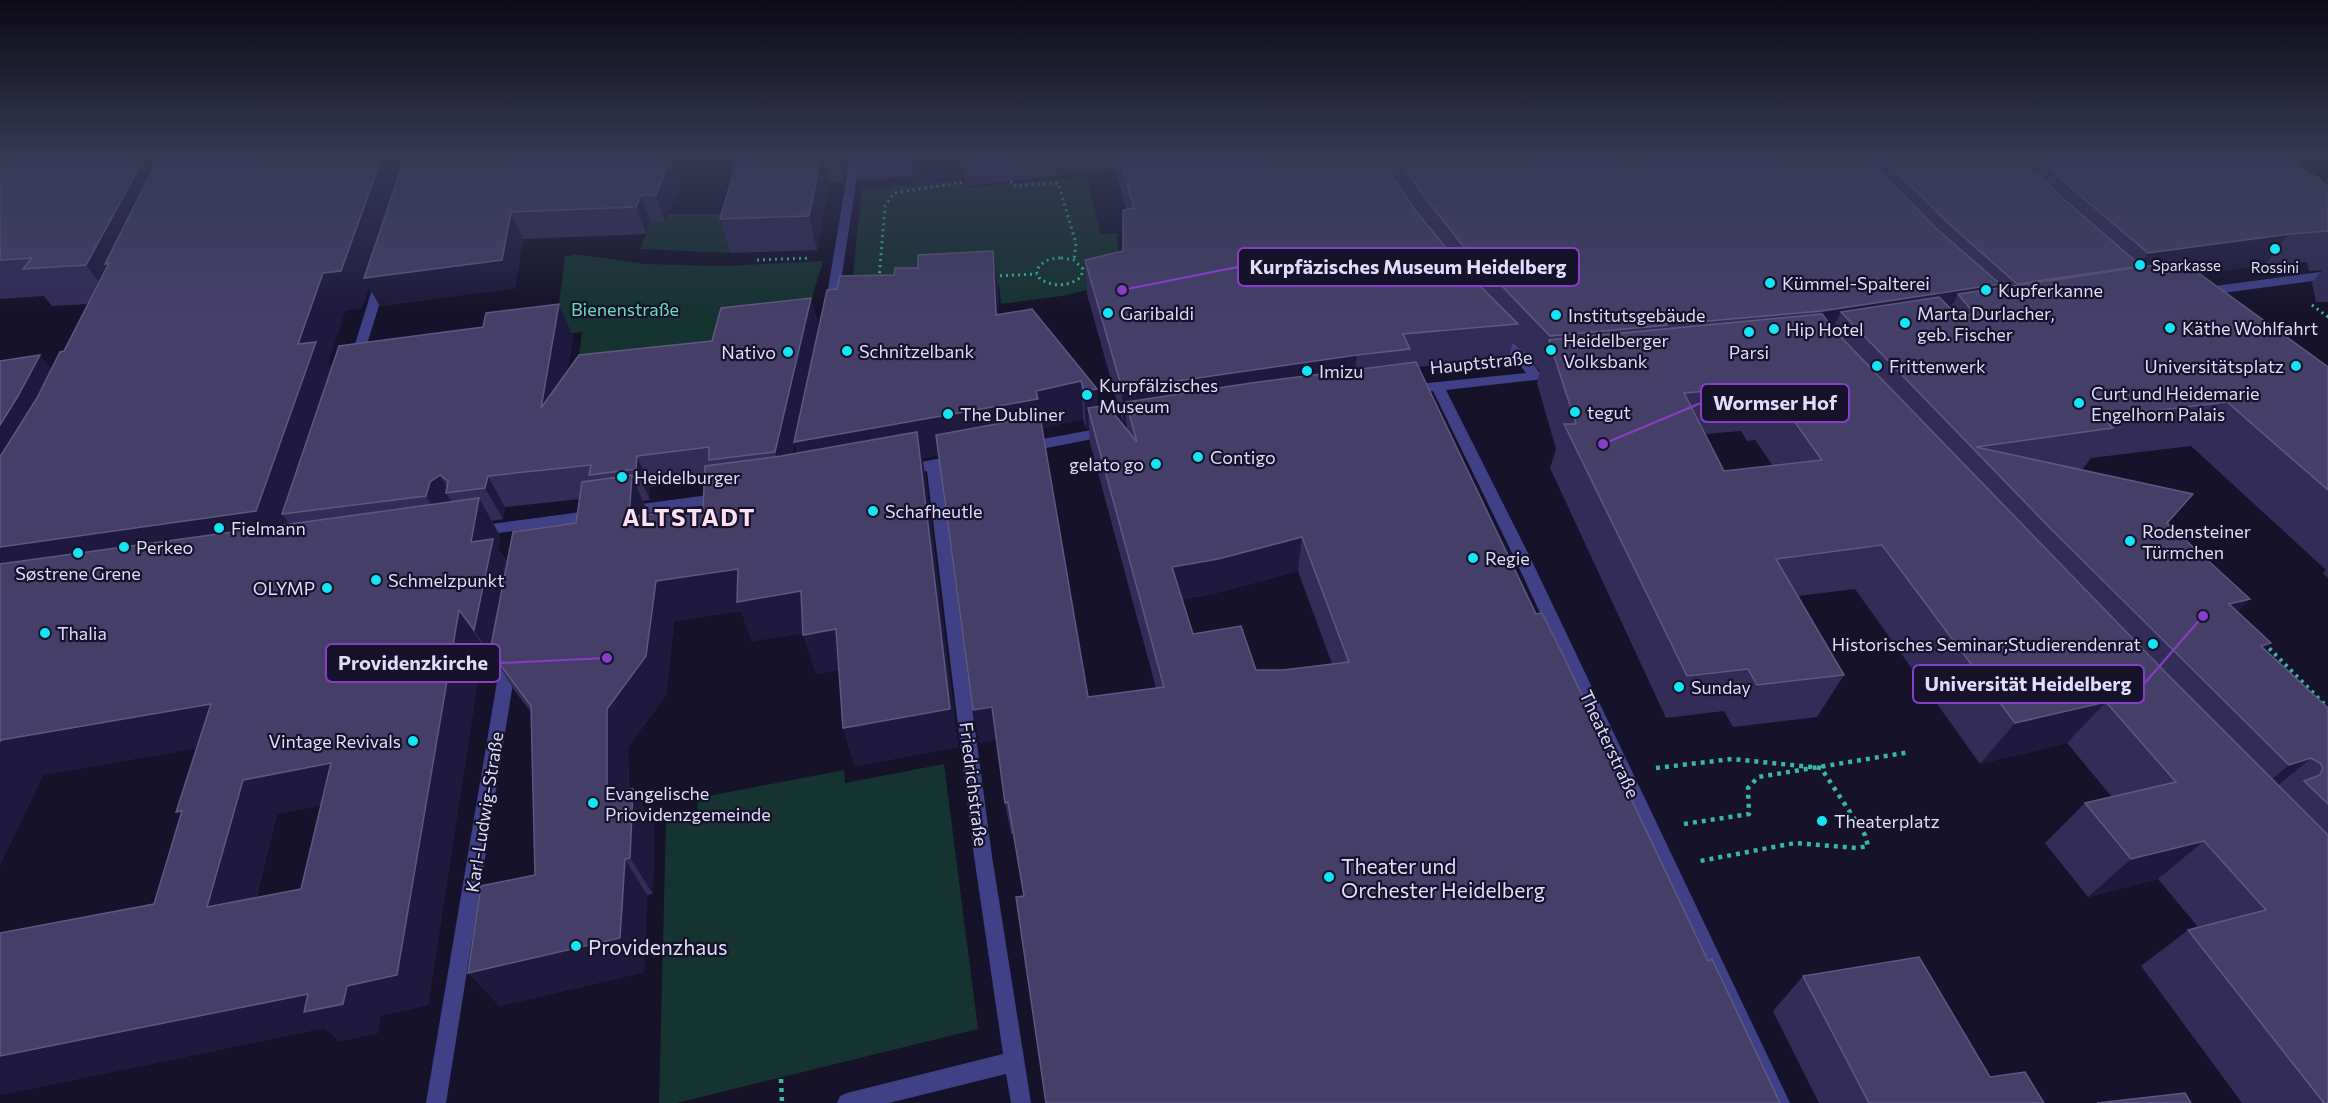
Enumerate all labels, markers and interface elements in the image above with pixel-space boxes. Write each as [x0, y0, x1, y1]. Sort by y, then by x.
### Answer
marker: Rossini [2268, 242, 2282, 256]
callout: Kurpfäzisches Museum Heidelberg [1238, 248, 1579, 286]
text: Kurpfäzisches Museum Heidelberg [1249, 254, 1567, 278]
place label: Sparkasse [2152, 256, 2221, 274]
marker: Sparkasse [2133, 258, 2147, 272]
place label: Rossini [2251, 258, 2299, 276]
place label: Kümmel-Spalterei [1782, 272, 1930, 294]
marker: Kümmel-Spalterei [1763, 276, 1777, 290]
place label: Kupferkanne [1998, 279, 2103, 301]
marker: Kupferkanne [1979, 283, 1993, 297]
park label: Bienenstraße [571, 298, 679, 320]
place label: Garibaldi [1120, 302, 1194, 324]
place label: Marta Durlacher, geb. Fischer [1917, 302, 2055, 345]
place label: Institutsgebäude [1568, 304, 1706, 326]
marker: Garibaldi [1101, 306, 1115, 320]
marker: Institutsgebäude [1549, 308, 1563, 322]
marker: Marta Durlacher, geb. Fischer [1898, 316, 1912, 330]
place label: Käthe Wohlfahrt [2182, 317, 2318, 339]
place label: Hip Hotel [1786, 318, 1864, 340]
marker: Käthe Wohlfahrt [2163, 321, 2177, 335]
marker: Hip Hotel [1767, 322, 1781, 336]
marker: Parsi [1742, 325, 1756, 339]
place label: Heidelberger Volksbank [1563, 329, 1669, 372]
place label: Schnitzelbank [859, 340, 974, 362]
place label: Nativo [721, 341, 776, 363]
place label: Parsi [1729, 341, 1769, 363]
marker: Heidelberger Volksbank [1544, 343, 1558, 357]
marker: Schnitzelbank [840, 344, 854, 358]
marker: Nativo [781, 345, 795, 359]
street label: Hauptstraße [1429, 346, 1533, 378]
place label: Frittenwerk [1889, 355, 1986, 377]
place label: Universitätsplatz [2145, 355, 2284, 377]
marker: Frittenwerk [1870, 359, 1884, 373]
marker: Universitätsplatz [2289, 359, 2303, 373]
place label: Imizu [1319, 360, 1363, 382]
marker: Imizu [1300, 364, 1314, 378]
place label: Kurpfälzisches Museum [1099, 374, 1218, 417]
place label: Curt und Heidemarie Engelhorn Palais [2091, 382, 2260, 425]
callout: Wormser Hof [1701, 384, 1849, 422]
marker: Kurpfälzisches Museum [1080, 388, 1094, 402]
text: Wormser Hof [1713, 390, 1838, 414]
marker: Curt und Heidemarie Engelhorn Palais [2072, 396, 2086, 410]
place label: tegut [1587, 401, 1631, 423]
place label: The Dubliner [960, 403, 1065, 425]
marker: tegut [1568, 405, 1582, 419]
marker: The Dubliner [941, 407, 955, 421]
place label: Contigo [1210, 446, 1276, 468]
marker: Contigo [1191, 450, 1205, 464]
place label: gelato go [1069, 453, 1144, 475]
marker: gelato go [1149, 457, 1163, 471]
place label: Heidelburger [634, 466, 740, 488]
marker: Heidelburger [615, 470, 629, 484]
place label: Schafheutle [885, 500, 983, 522]
district label: ALTSTADT [622, 502, 756, 531]
marker: Schafheutle [866, 504, 880, 518]
place label: Fielmann [231, 517, 306, 539]
place label: Rodensteiner Türmchen [2142, 520, 2251, 563]
marker: Fielmann [212, 521, 226, 535]
marker: Rodensteiner Türmchen [2123, 534, 2137, 548]
place label: Perkeo [136, 536, 193, 558]
marker: Perkeo [117, 540, 131, 554]
marker: Søstrene Grene [71, 546, 85, 560]
place label: Regie [1485, 547, 1530, 569]
marker: Regie [1466, 551, 1480, 565]
place label: Søstrene Grene [15, 562, 141, 584]
place label: Schmelzpunkt [388, 569, 505, 591]
marker: Schmelzpunkt [369, 573, 383, 587]
place label: OLYMP [253, 577, 315, 599]
marker: OLYMP [320, 581, 334, 595]
place label: Thalia [57, 622, 107, 644]
marker: Thalia [38, 626, 52, 640]
place label: Historisches Seminar;Studierendenrat [1832, 633, 2141, 655]
marker: Historisches Seminar;Studierendenrat [2146, 637, 2160, 651]
callout: Providenzkirche [326, 644, 500, 682]
text: Providenzkirche [338, 650, 488, 674]
callout: Universität Heidelberg [1913, 665, 2144, 703]
text: Universität Heidelberg [1924, 671, 2132, 695]
place label: Sunday [1691, 676, 1751, 698]
marker: Sunday [1672, 680, 1686, 694]
street label: Theaterstraße [1575, 686, 1645, 802]
street label: Friedrichstraße [955, 721, 993, 847]
place label: Vintage Revivals [269, 730, 401, 752]
street label: Karl-Ludwig-Straße [460, 730, 508, 894]
marker: Vintage Revivals [406, 734, 420, 748]
place label: Evangelische Priovidenzgemeinde [605, 782, 771, 825]
marker: Evangelische Priovidenzgemeinde [586, 796, 600, 810]
place label: Theaterplatz [1834, 810, 1940, 832]
marker: Theaterplatz [1815, 814, 1829, 828]
place label: Theater und Orchester Heidelberg [1341, 853, 1545, 902]
marker: Theater und Orchester Heidelberg [1322, 870, 1336, 884]
place label: Providenzhaus [588, 934, 728, 959]
marker: Providenzhaus [569, 939, 583, 953]

